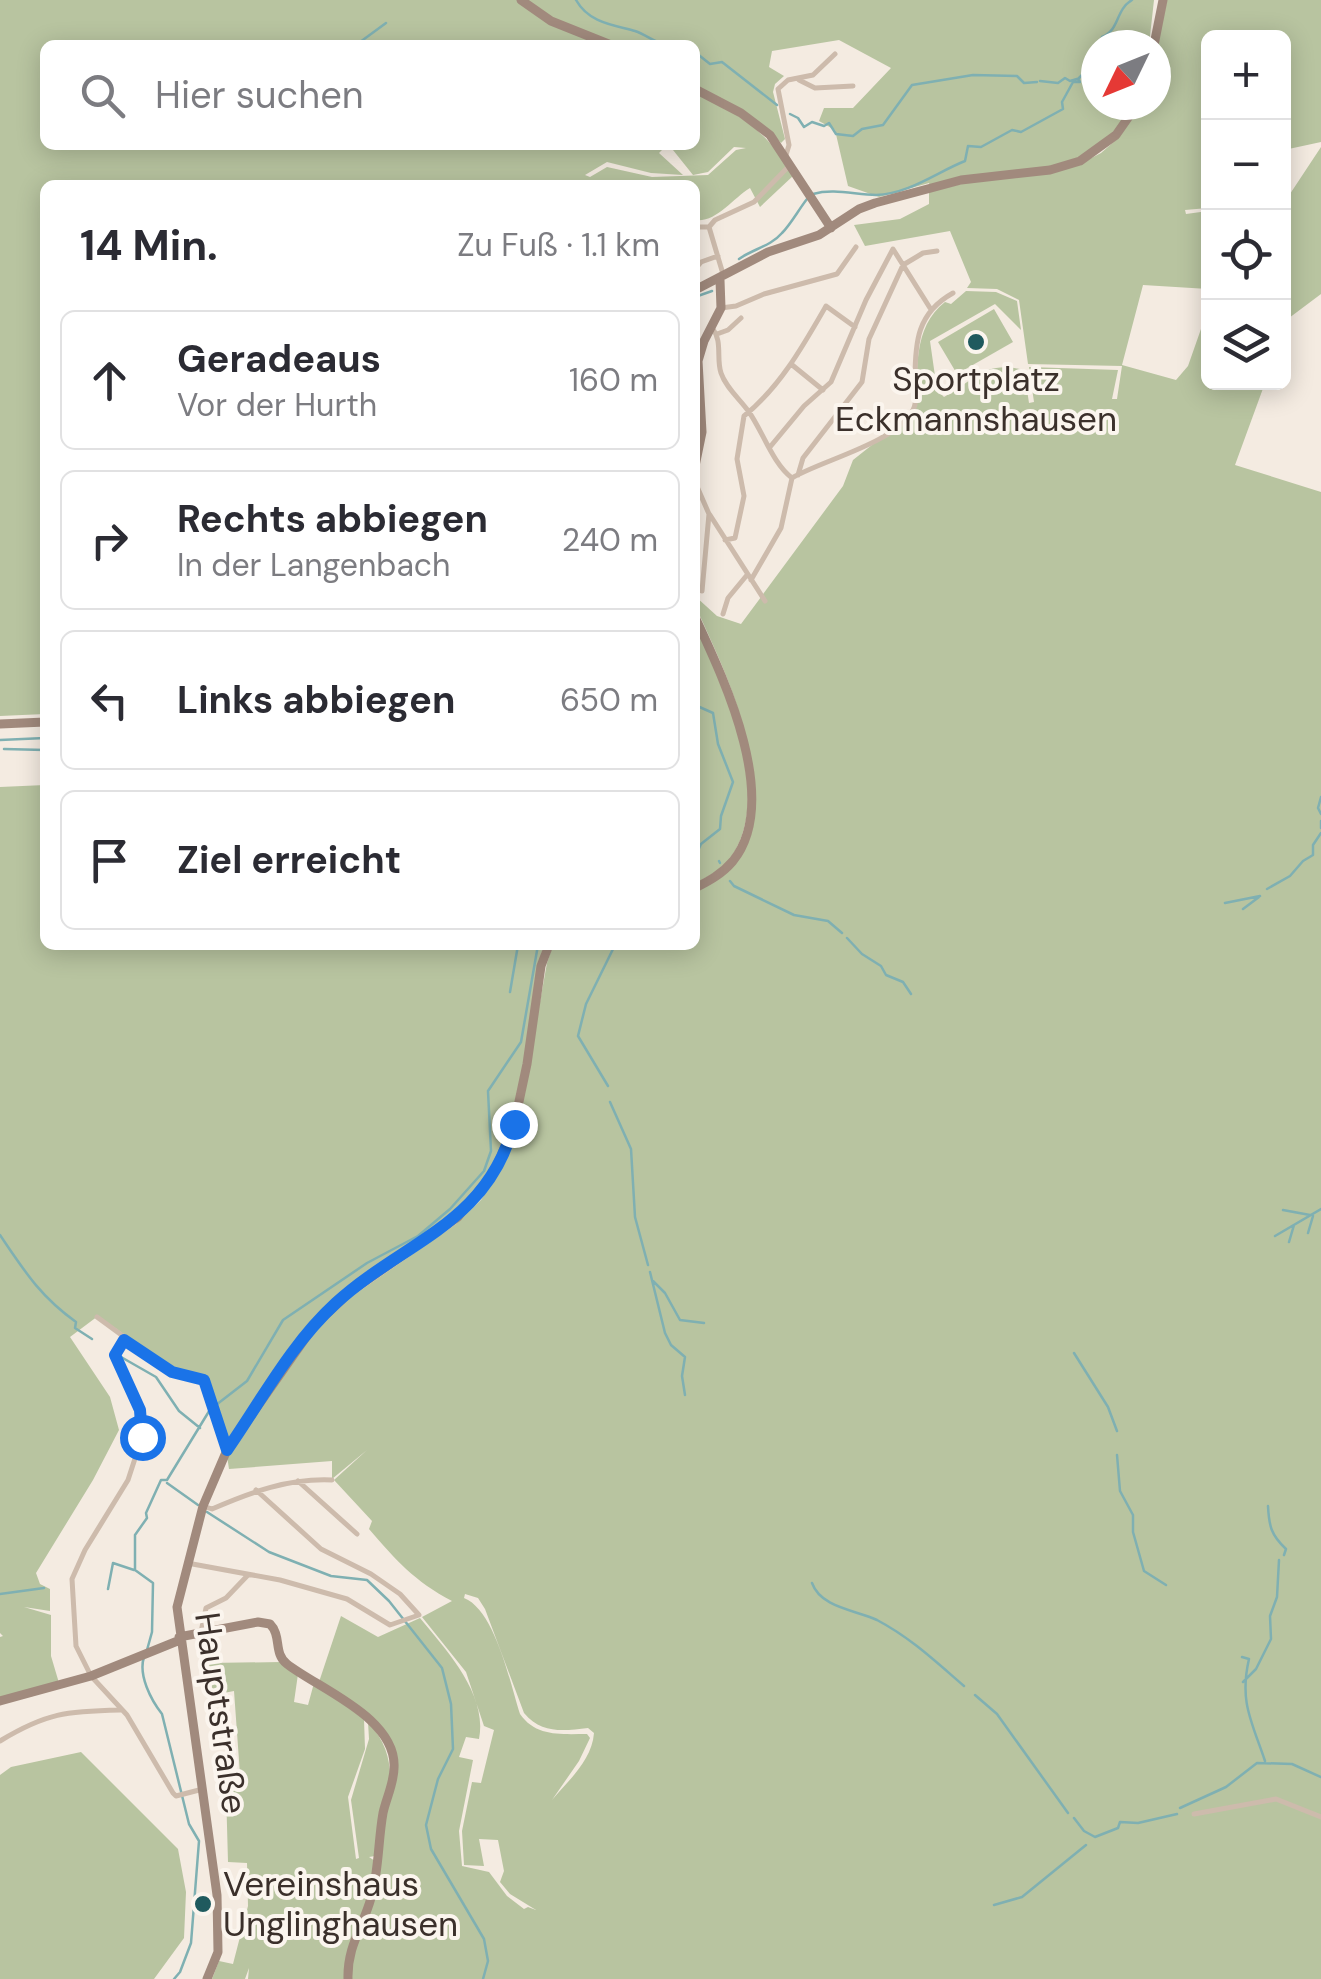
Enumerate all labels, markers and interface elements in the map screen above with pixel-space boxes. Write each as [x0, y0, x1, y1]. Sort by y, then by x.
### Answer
north arrow [1081, 30, 1171, 120]
map controls [1201, 30, 1291, 390]
button: + [1201, 30, 1291, 120]
search box [40, 40, 700, 150]
icon: search [75, 68, 130, 123]
text: Hier suchen [155, 70, 364, 120]
button: − [1201, 120, 1291, 210]
button: locate [1201, 210, 1291, 300]
text: 14 Min. [80, 218, 218, 273]
text: Zu Fuß · 1.1 km [457, 224, 660, 266]
button: layers [1201, 300, 1291, 390]
marker: Sportplatz Eckmannshausen [965, 331, 987, 353]
text: Geradeaus [177, 334, 381, 384]
icon: ahead [82, 353, 137, 408]
place label: Sportplatz Eckmannshausen [835, 356, 1117, 442]
text: 160 m [569, 359, 658, 401]
text: Vor der Hurth [177, 384, 377, 426]
text: Rechts abbiegen [177, 494, 488, 544]
icon: right [82, 513, 137, 568]
text: 240 m [562, 519, 658, 561]
text: In der Langenbach [177, 544, 451, 586]
icon: left [82, 673, 137, 728]
text: Links abbiegen [177, 675, 455, 725]
text: 650 m [560, 679, 658, 721]
icon: arrive [82, 833, 137, 888]
text: Ziel erreicht [177, 835, 401, 885]
route end [492, 1102, 538, 1148]
route start [120, 1415, 166, 1461]
street label: Hauptstraße [184, 1609, 258, 1817]
place label: Vereinshaus Unglinghausen [223, 1861, 458, 1947]
marker: Vereinshaus Unglinghausen [192, 1893, 214, 1915]

